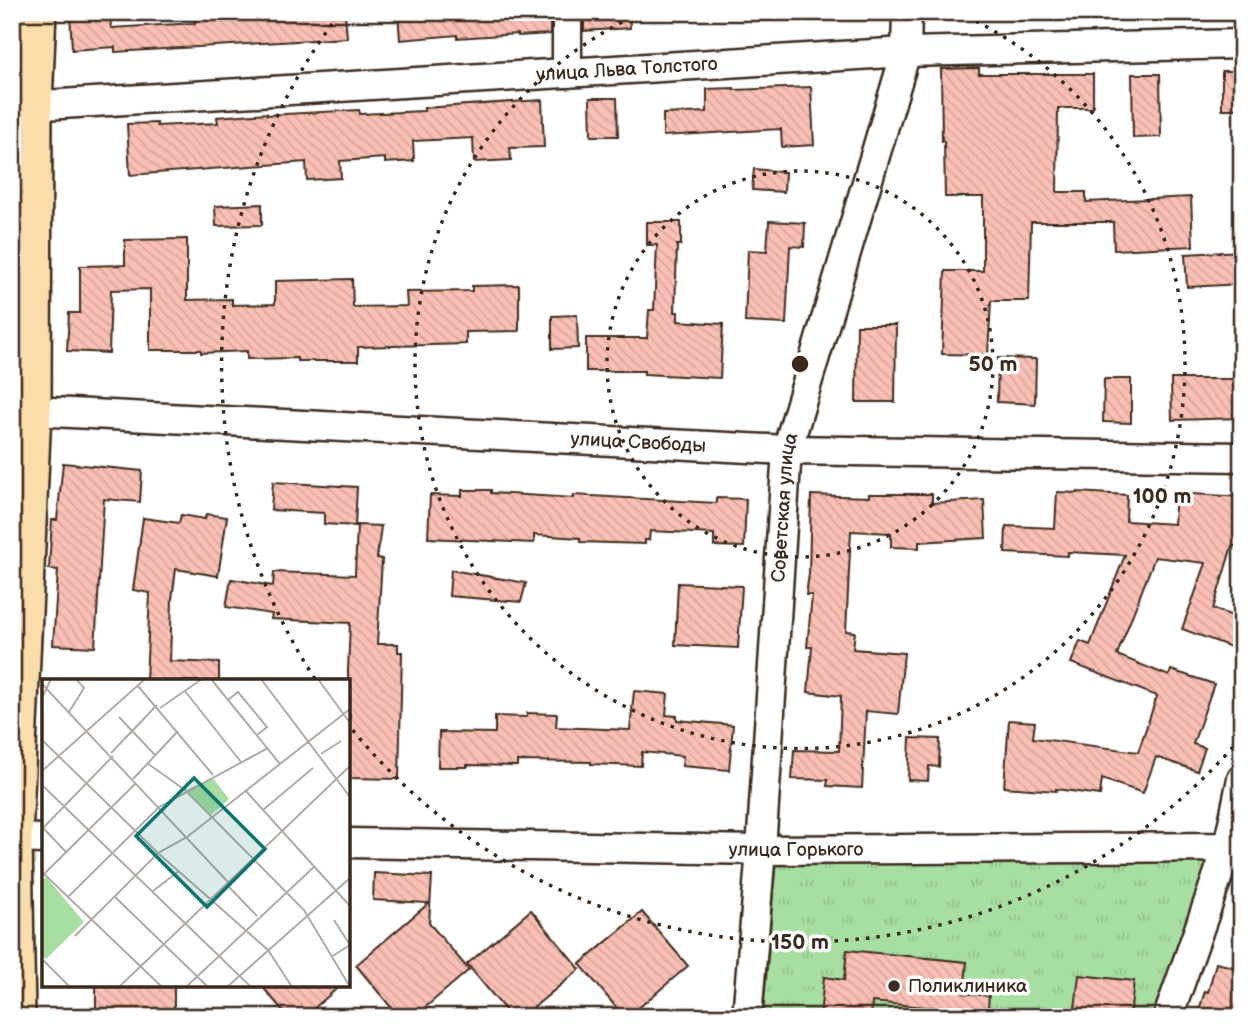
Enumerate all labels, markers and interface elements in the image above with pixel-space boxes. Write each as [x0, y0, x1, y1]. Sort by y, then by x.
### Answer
street label: улица Льва Толстого [535, 52, 718, 86]
centre of rings [788, 352, 812, 376]
text: 50 m [969, 352, 1017, 377]
street label: улица Свободы [570, 427, 706, 457]
street label: Советская улица [767, 430, 803, 583]
text: 100 m [1133, 484, 1191, 509]
inset map [42, 679, 350, 987]
street label: улица Горького [728, 838, 864, 862]
text: 150 m [771, 930, 829, 955]
place label: Поликлиника [908, 975, 1027, 998]
marker: Поликлиника [886, 978, 902, 994]

